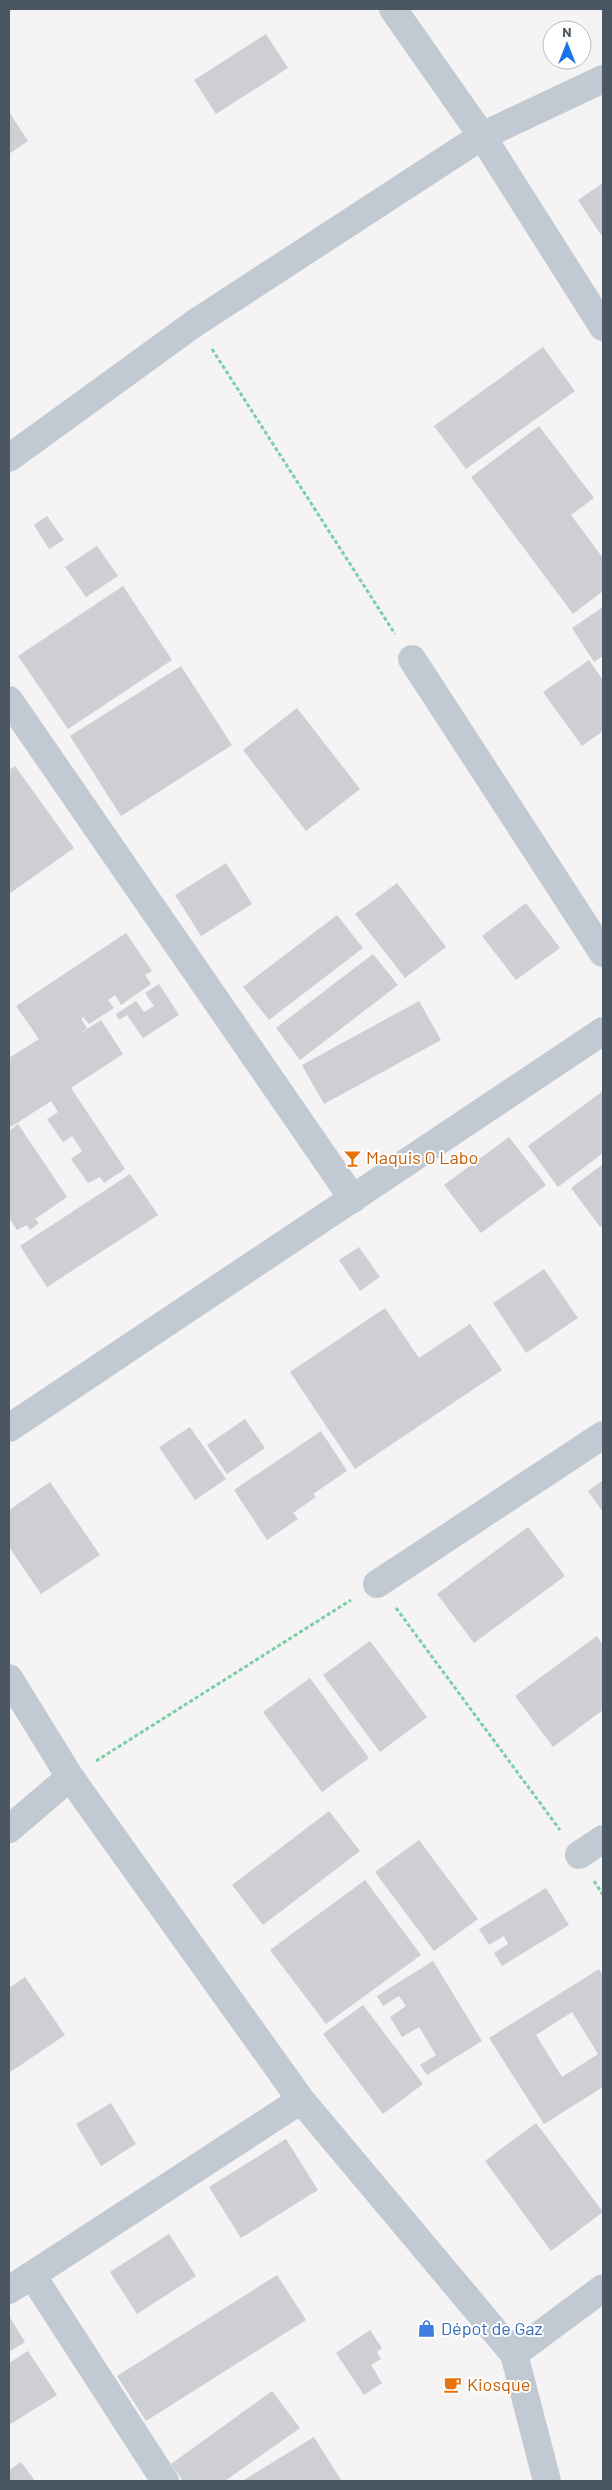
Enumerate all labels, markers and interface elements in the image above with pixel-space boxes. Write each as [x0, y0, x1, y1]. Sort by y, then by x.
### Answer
north arrow [542, 20, 592, 70]
text: N [562, 23, 572, 40]
place label: Maquis O Labo [366, 1146, 478, 1168]
bar icon: Maquis O Labo [342, 1148, 362, 1168]
place label: Dépot de Gaz [441, 2317, 543, 2339]
shop icon: Dépot de Gaz [417, 2319, 437, 2339]
place label: Kiosque [467, 2373, 530, 2395]
cafe icon: Kiosque [443, 2375, 463, 2395]

